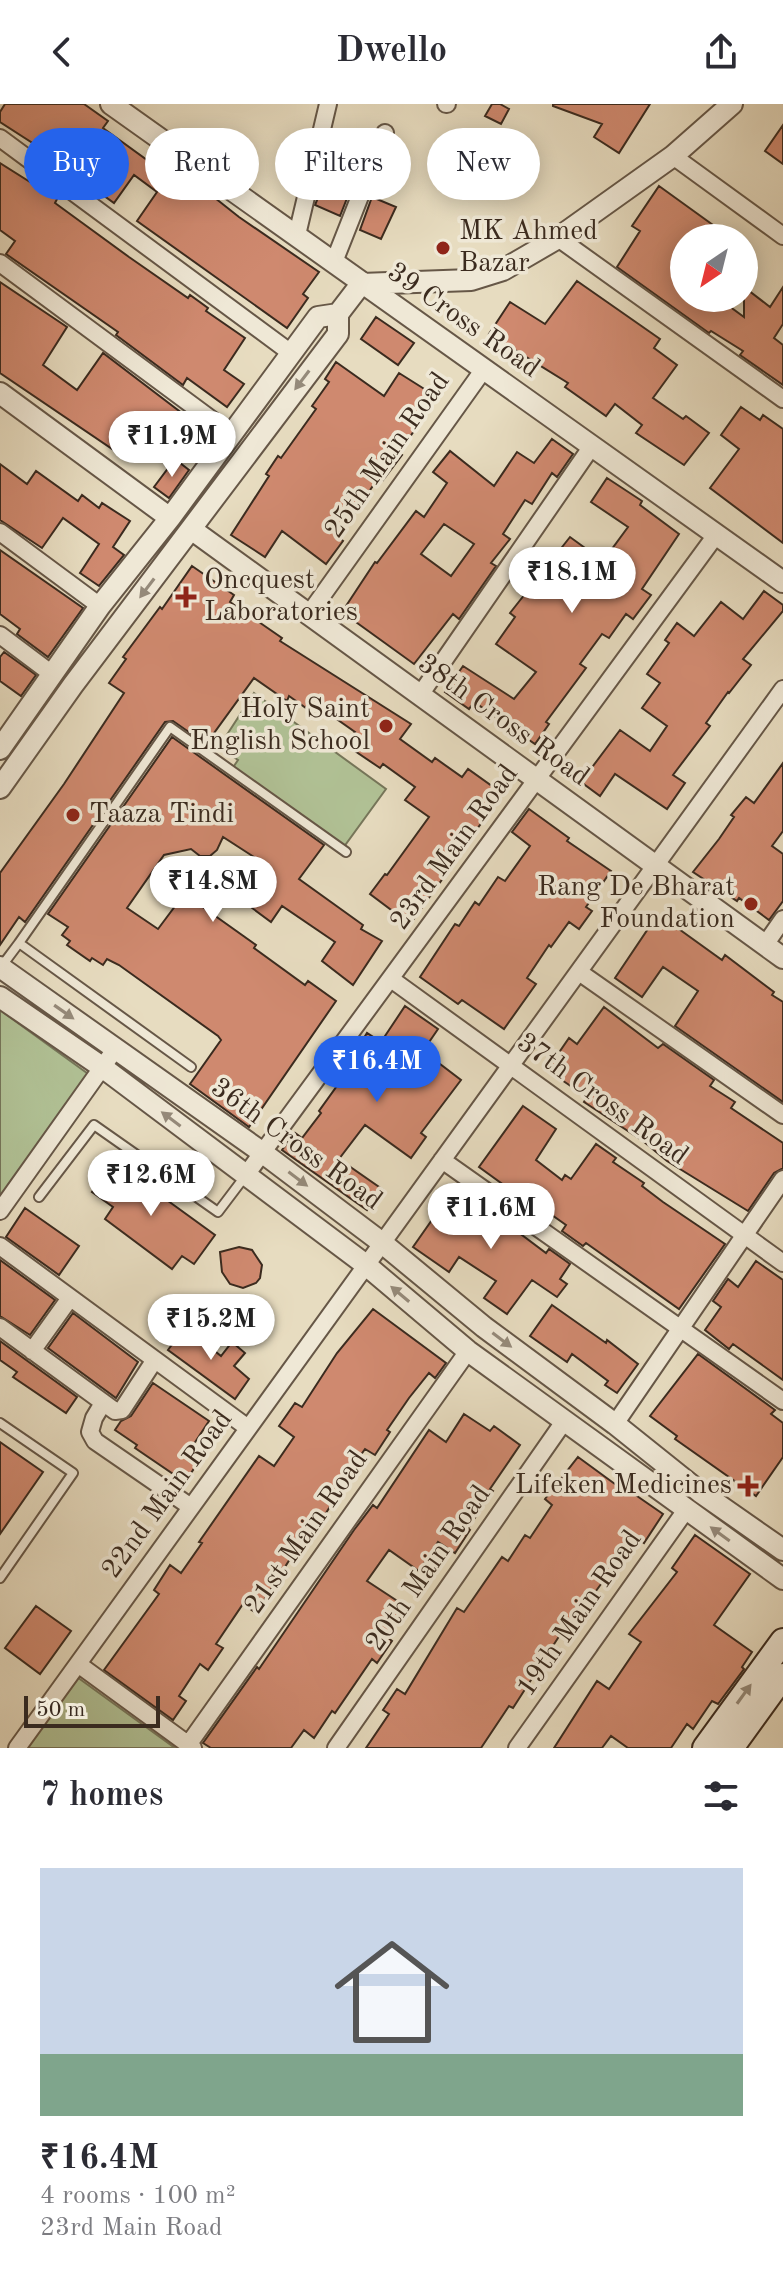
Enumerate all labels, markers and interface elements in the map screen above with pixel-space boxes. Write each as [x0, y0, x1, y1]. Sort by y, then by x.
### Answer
icon: back [40, 30, 84, 74]
icon: share [699, 30, 743, 74]
text: Dwello [336, 34, 447, 70]
chip: Buy [24, 128, 129, 200]
chip: Rent [145, 128, 259, 200]
chip: Filters [275, 128, 411, 200]
chip: New [427, 128, 540, 200]
place label: MK Ahmed Bazar [459, 218, 598, 278]
north arrow [670, 224, 758, 312]
map controls [670, 224, 758, 312]
marker: MK Ahmed Bazar [434, 239, 452, 257]
street label: 39 Cross Road [382, 258, 544, 384]
street label: 25th Main Road [320, 368, 456, 544]
one-way arrow [295, 370, 311, 390]
pin: ₹11.9M [107, 411, 237, 479]
text: ₹11.9M [127, 424, 217, 450]
pin: ₹18.1M [507, 547, 637, 615]
text: ₹18.1M [527, 560, 617, 586]
place label: Oncquest Laboratories [204, 567, 358, 627]
one-way arrow [139, 578, 155, 598]
marker: Oncquest Laboratories [175, 586, 197, 608]
street label: 38th Cross Road [412, 650, 594, 792]
place label: Holy Saint English School [190, 696, 370, 756]
marker: Holy Saint English School [377, 717, 395, 735]
street label: 23rd Main Road [386, 760, 524, 936]
place label: Taaza Tindi [89, 801, 234, 829]
marker: Taaza Tindi [64, 806, 82, 824]
pin: ₹14.8M [148, 856, 278, 924]
text: ₹14.8M [168, 869, 258, 895]
place label: Rang De Bharat Foundation [537, 874, 735, 934]
marker: Rang De Bharat Foundation [742, 895, 760, 913]
one-way arrow [53, 1004, 74, 1019]
street label: 37th Cross Road [511, 1029, 693, 1171]
pin: ₹16.4M [312, 1036, 442, 1104]
text: ₹16.4M [332, 1049, 422, 1075]
street label: 36th Cross Road [205, 1074, 387, 1216]
one-way arrow [161, 1112, 182, 1127]
pin: ₹12.6M [86, 1150, 216, 1218]
text: ₹12.6M [106, 1163, 196, 1189]
one-way arrow [288, 1171, 308, 1187]
pin: ₹11.6M [426, 1183, 556, 1251]
text: ₹11.6M [446, 1196, 536, 1222]
one-way arrow [390, 1286, 410, 1303]
pin: ₹15.2M [146, 1294, 276, 1362]
text: ₹15.2M [166, 1307, 256, 1333]
one-way arrow [492, 1332, 512, 1348]
street label: 22nd Main Road [98, 1406, 238, 1584]
street label: 21st Main Road [240, 1446, 374, 1620]
place label: Lifeken Medicines [515, 1472, 732, 1500]
marker: Lifeken Medicines [739, 1477, 757, 1495]
street label: 20th Main Road [361, 1481, 497, 1657]
street label: 19th Main Road [512, 1526, 648, 1702]
one-way arrow [709, 1527, 730, 1542]
one-way arrow [736, 1684, 751, 1705]
scale bar [24, 1692, 160, 1728]
text: 50 m [36, 1699, 85, 1721]
icon: filters [699, 1774, 743, 1818]
text: 7 homes [40, 1779, 163, 1813]
icon: home [320, 1920, 464, 2064]
text: ₹16.4M [40, 2142, 158, 2176]
text: 4 rooms · 100 m² [40, 2183, 236, 2209]
text: 23rd Main Road [40, 2215, 223, 2241]

